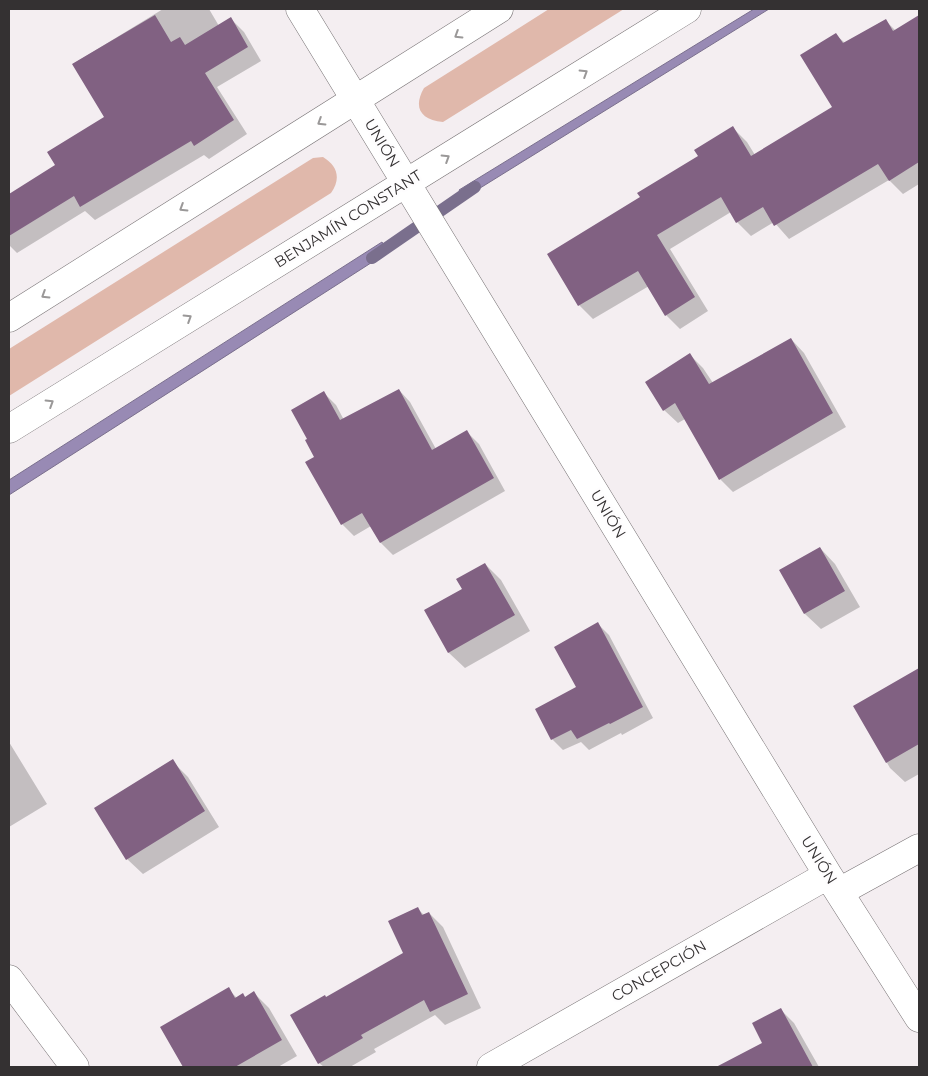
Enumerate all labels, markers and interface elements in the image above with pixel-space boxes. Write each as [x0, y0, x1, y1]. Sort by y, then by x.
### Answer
one-way arrow [454, 29, 464, 38]
one-way arrow [578, 69, 587, 79]
one-way arrow [317, 115, 326, 125]
street label: UNIÓN [361, 115, 404, 171]
one-way arrow [440, 155, 449, 165]
street label: BENJAMÍN CONSTANT [271, 165, 425, 272]
one-way arrow [179, 202, 189, 211]
one-way arrow [42, 288, 51, 298]
one-way arrow [183, 314, 192, 324]
one-way arrow [45, 400, 54, 409]
street label: UNIÓN [587, 486, 630, 542]
street label: UNIÓN [797, 832, 842, 887]
street label: CONCEPCIÓN [608, 936, 710, 1005]

